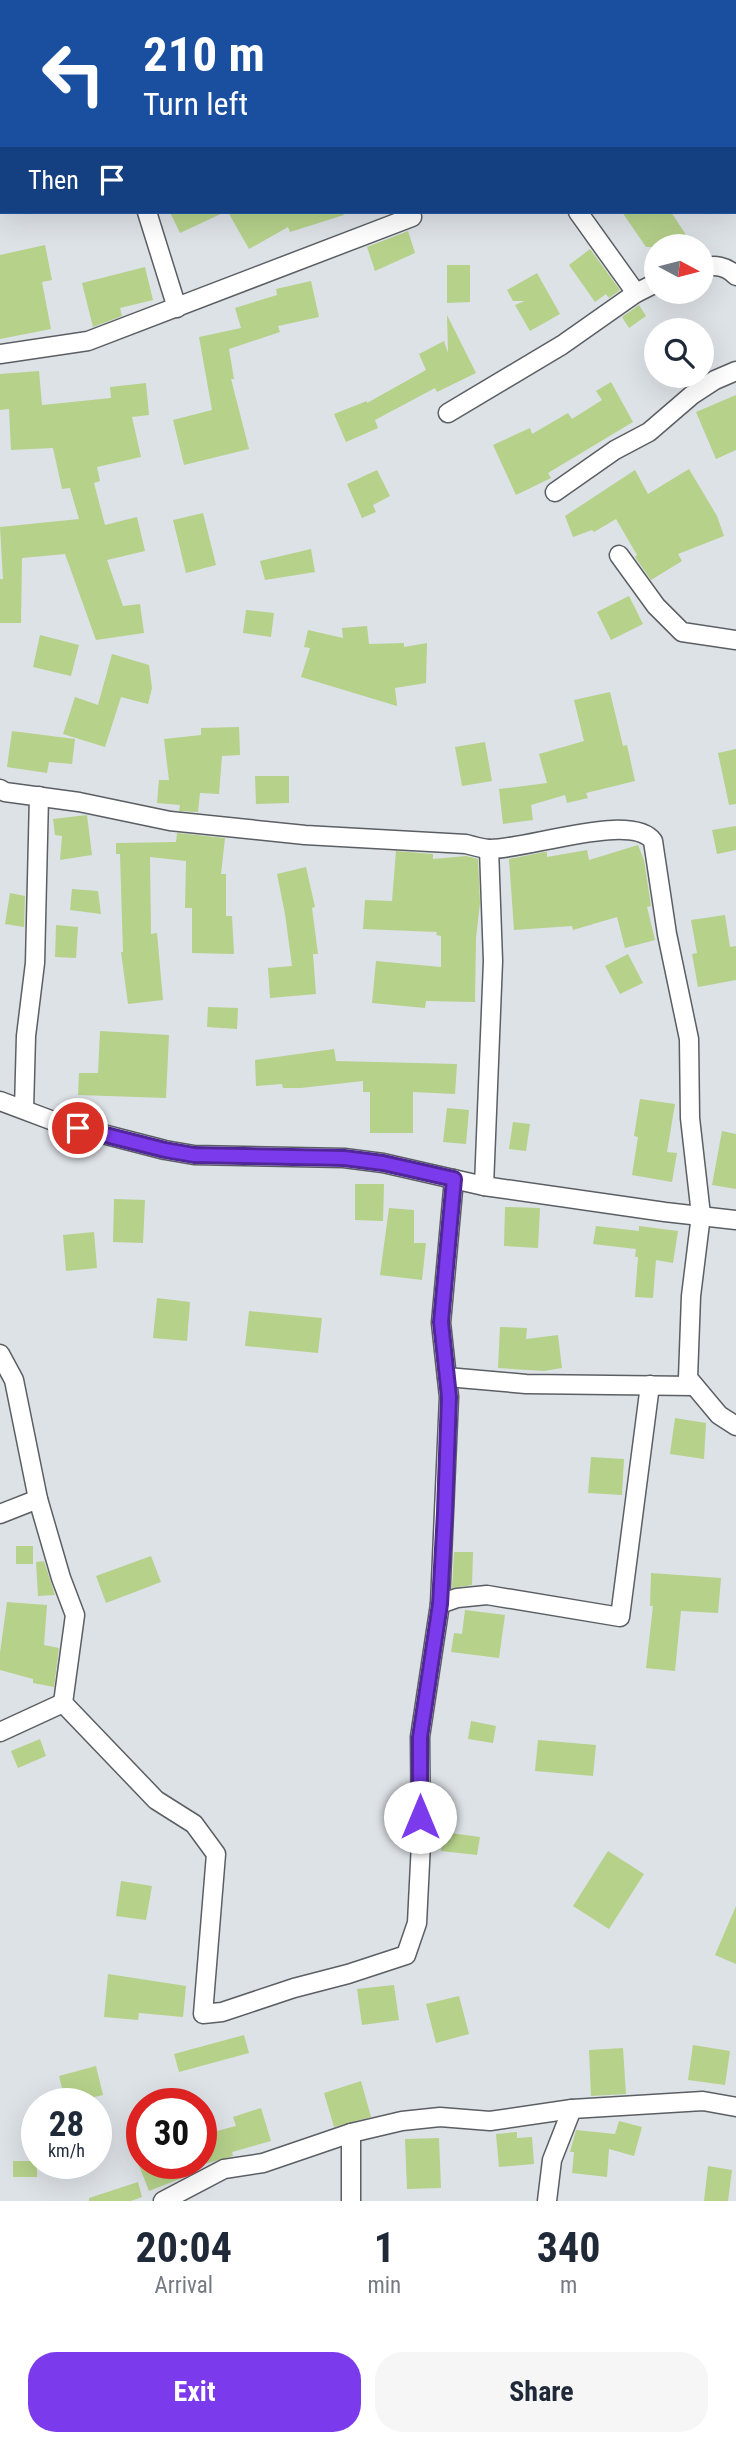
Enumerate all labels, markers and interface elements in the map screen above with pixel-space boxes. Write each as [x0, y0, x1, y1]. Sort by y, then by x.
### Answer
text: 210 m [143, 26, 265, 83]
icon: left [28, 28, 119, 119]
text: Turn left [143, 85, 248, 123]
icon: arrive [93, 161, 131, 199]
text: Then [28, 165, 79, 195]
north arrow [644, 234, 714, 304]
map controls [644, 234, 714, 388]
button: search [644, 318, 714, 388]
pin [48, 1098, 108, 1158]
icon: arrive [59, 1109, 97, 1147]
position arrow [383, 1780, 457, 1854]
speed limit sign: 30 [126, 2088, 217, 2179]
text: 28 [49, 2104, 84, 2145]
text: km/h [48, 2140, 85, 2161]
text: 20:04 [136, 2223, 232, 2272]
text: 1 [374, 2223, 395, 2272]
text: 340 [537, 2223, 600, 2272]
text: Arrival [154, 2272, 213, 2299]
text: min [367, 2272, 401, 2299]
text: m [560, 2272, 577, 2299]
button: Exit [28, 2352, 361, 2432]
button: Share [375, 2352, 708, 2432]

